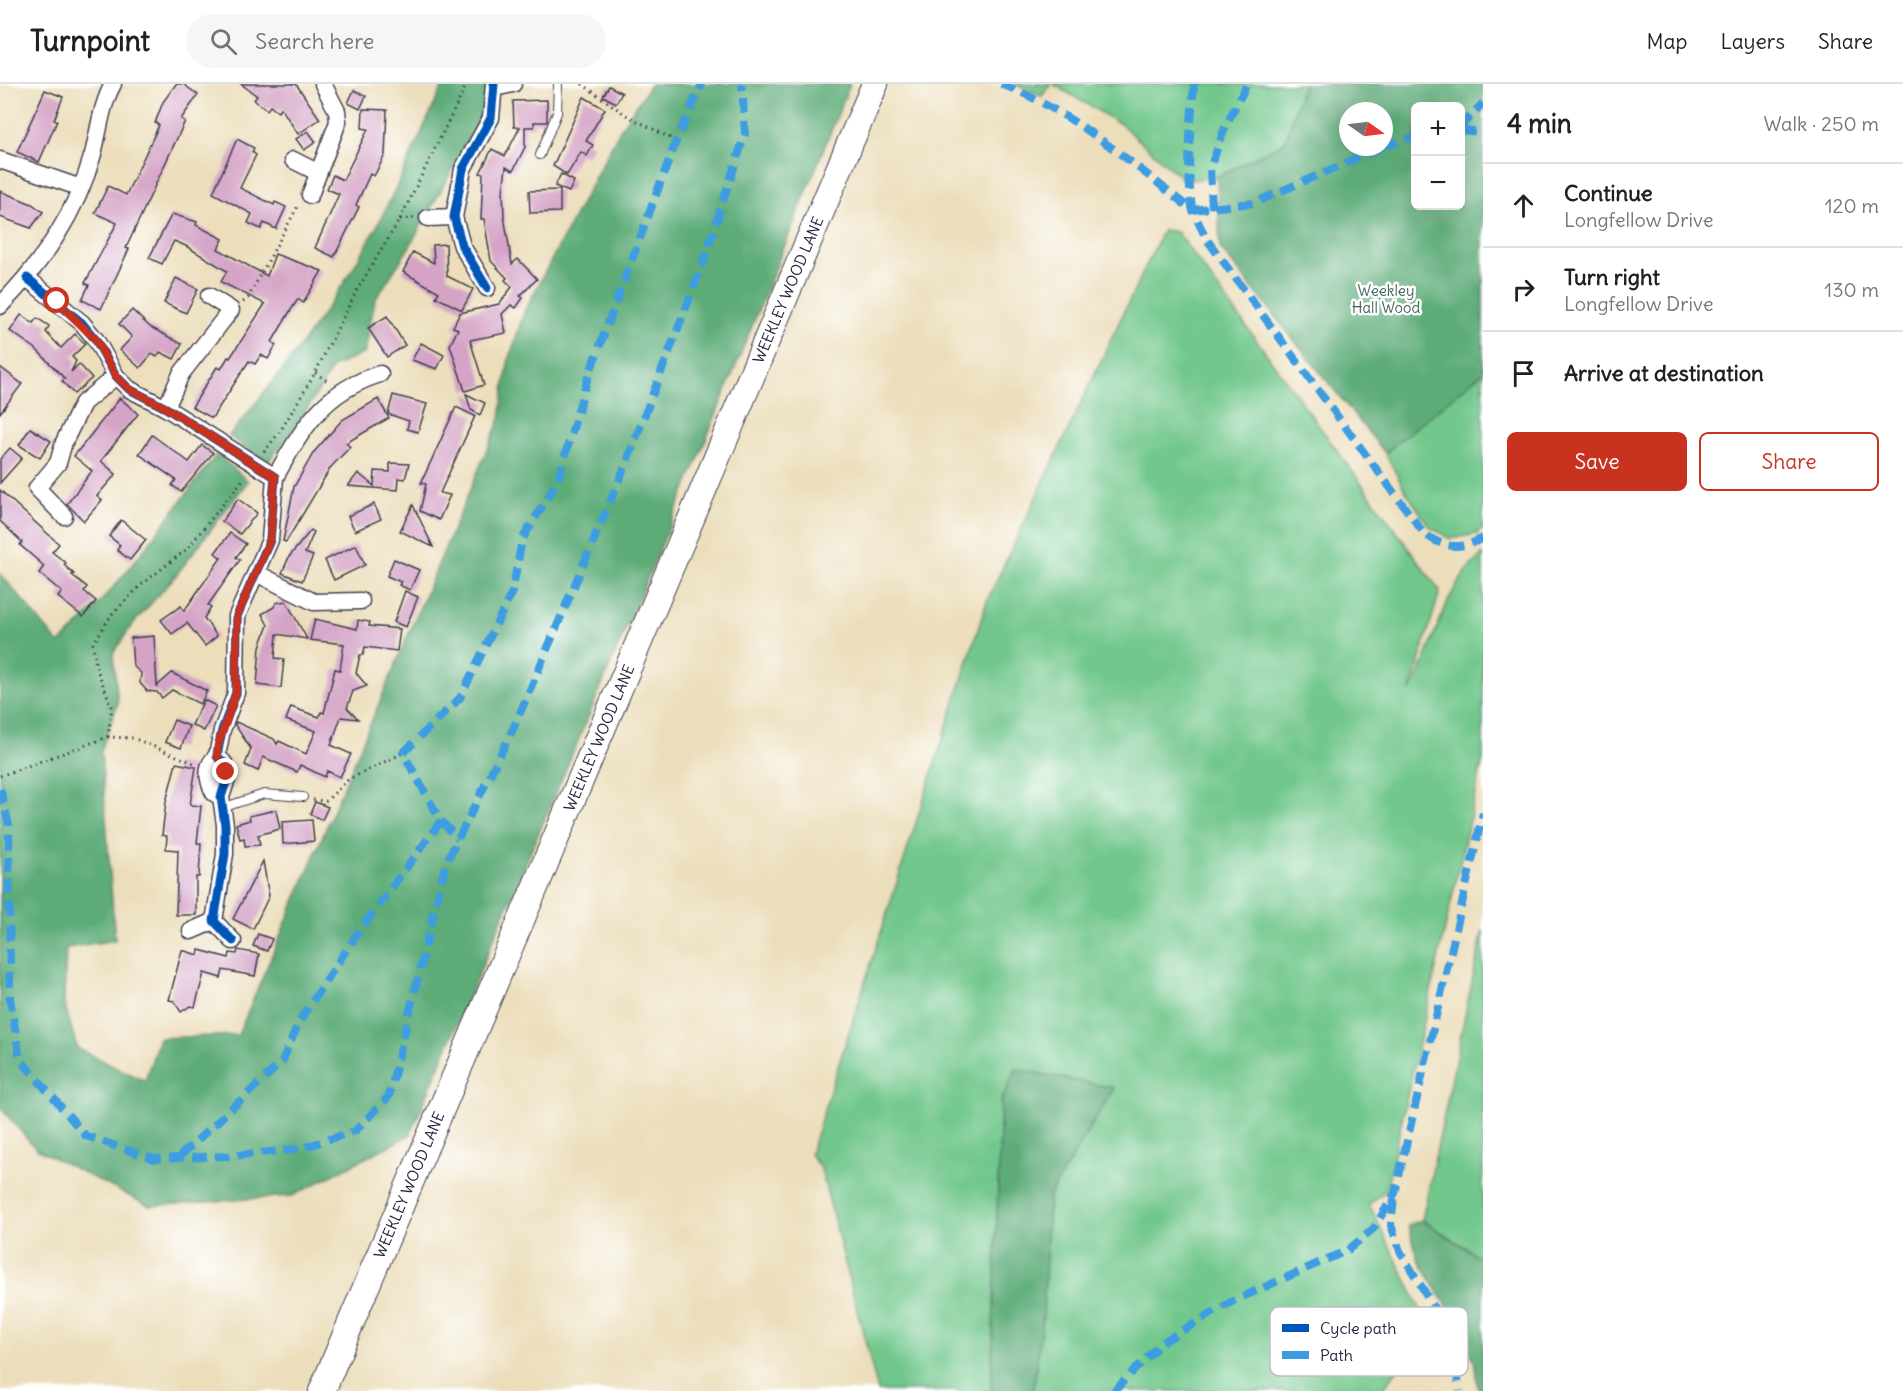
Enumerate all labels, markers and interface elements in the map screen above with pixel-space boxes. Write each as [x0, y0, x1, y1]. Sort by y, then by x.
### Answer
search box [186, 14, 606, 68]
text: Turnpoint [30, 23, 150, 59]
icon: search [207, 25, 240, 58]
text: Search here [255, 27, 374, 55]
text: Map [1647, 28, 1687, 55]
text: Layers [1720, 28, 1785, 55]
text: Share [1818, 28, 1873, 55]
north arrow [1339, 102, 1393, 156]
map controls [1411, 102, 1465, 210]
button: + [1411, 102, 1465, 156]
text: 4 min [1507, 107, 1572, 140]
text: Walk · 250 m [1764, 111, 1879, 136]
button: − [1411, 156, 1465, 210]
text: Continue [1564, 179, 1653, 207]
icon: ahead [1507, 189, 1540, 222]
text: 120 m [1825, 193, 1879, 218]
text: Longfellow Drive [1564, 207, 1713, 232]
street label: WEEKLEY WOOD LANE [749, 214, 828, 366]
text: Turn right [1564, 263, 1660, 291]
icon: right [1507, 273, 1540, 306]
text: 130 m [1824, 277, 1879, 302]
park label: Weekley Hall Wood [1352, 281, 1420, 317]
route start [43, 287, 69, 313]
text: Longfellow Drive [1564, 291, 1713, 316]
icon: arrive [1507, 357, 1540, 390]
text: Arrive at destination [1564, 359, 1764, 387]
button: Save [1507, 432, 1687, 491]
button: Share [1699, 432, 1879, 491]
street label: WEEKLEY WOOD LANE [560, 662, 639, 814]
route end [212, 758, 238, 784]
street label: WEEKLEY WOOD LANE [370, 1109, 449, 1261]
legend [1270, 1307, 1468, 1376]
text: Cycle path [1320, 1318, 1396, 1338]
text: Path [1320, 1345, 1353, 1365]

